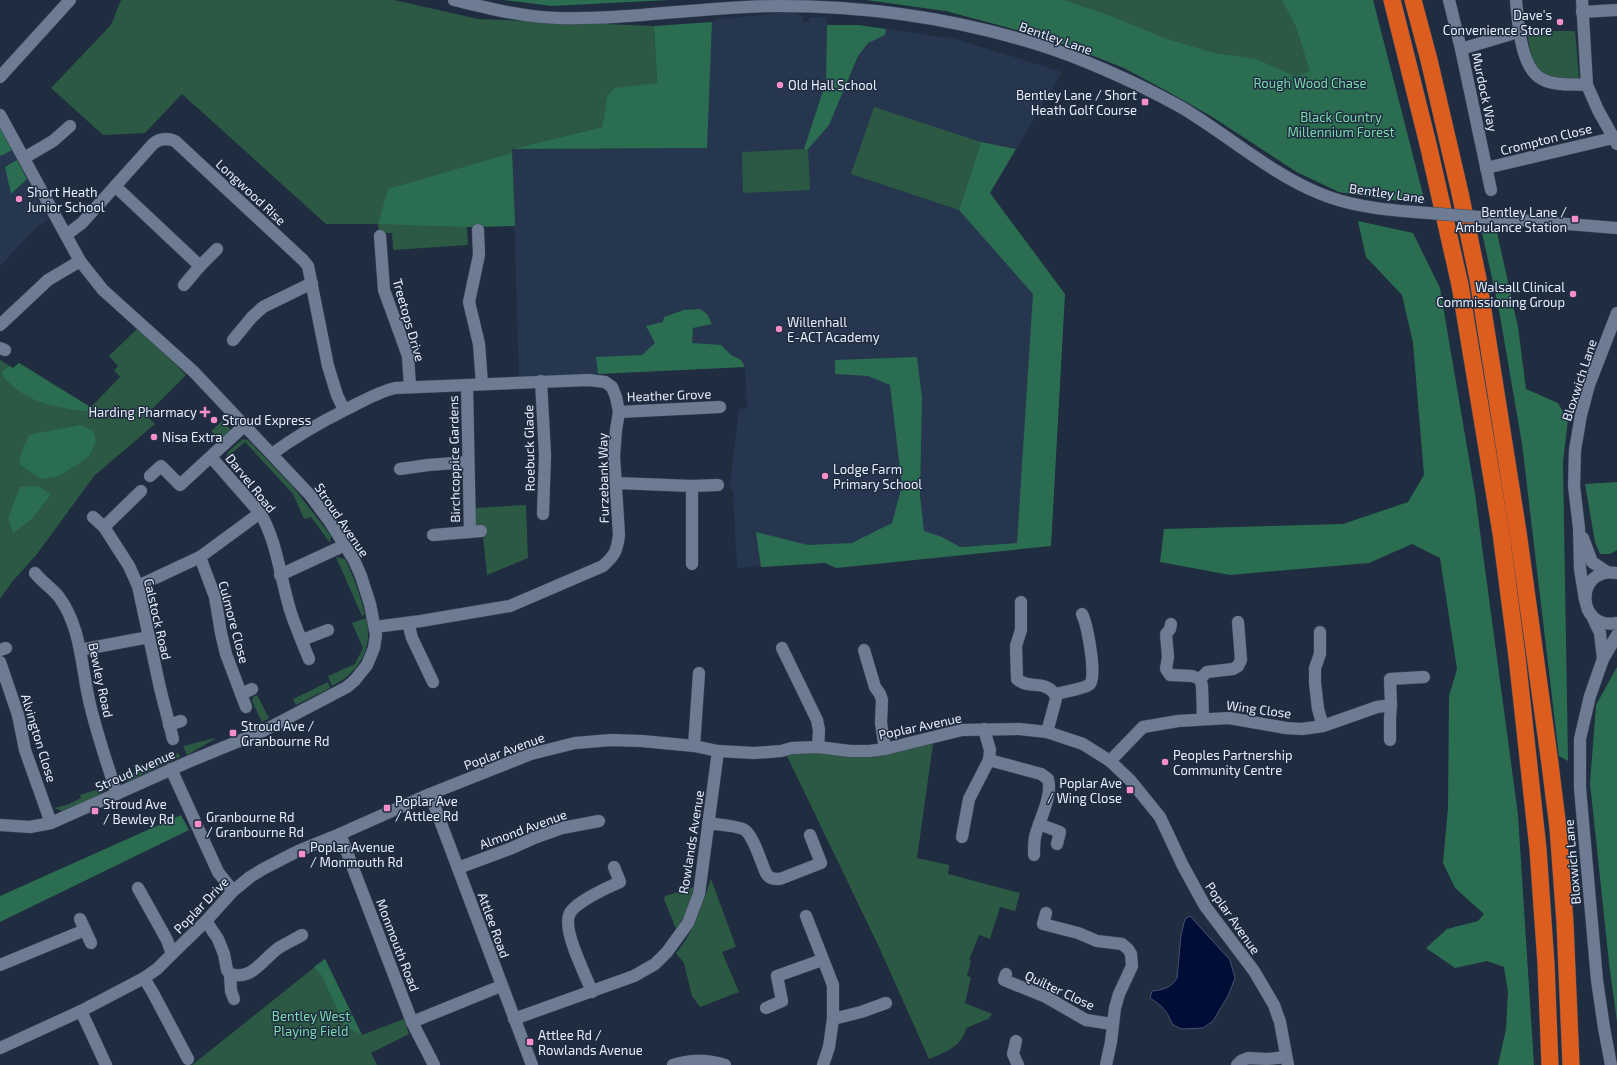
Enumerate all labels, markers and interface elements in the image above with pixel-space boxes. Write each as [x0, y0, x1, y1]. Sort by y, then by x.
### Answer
place label: Dave's Convenience Store [1443, 7, 1552, 38]
marker: Dave's Convenience Store [1555, 17, 1565, 27]
street label: Bentley Lane [1017, 18, 1095, 58]
street label: Murdock Way [1469, 51, 1501, 133]
park label: Rough Wood Chase [1253, 75, 1367, 91]
place label: Old Hall School [788, 77, 877, 93]
marker: Old Hall School [775, 80, 785, 90]
place label: Bentley Lane / Short Heath Golf Course [1016, 87, 1137, 118]
marker: Bentley Lane / Short Heath Golf Course [1140, 97, 1150, 107]
park label: Black Country Millennium Forest [1287, 109, 1395, 140]
street label: Crompton Close [1499, 120, 1593, 158]
street label: Longwood Rise [213, 156, 289, 228]
street label: Bentley Lane [1348, 180, 1426, 206]
place label: Short Heath Junior School [27, 184, 105, 215]
marker: Short Heath Junior School [14, 194, 24, 204]
place label: Bentley Lane / Ambulance Station [1456, 204, 1567, 235]
marker: Bentley Lane / Ambulance Station [1570, 214, 1580, 224]
street label: Treetops Drive [390, 277, 428, 363]
place label: Walsall Clinical Commissioning Group [1436, 279, 1565, 310]
marker: Walsall Clinical Commissioning Group [1568, 289, 1578, 299]
place label: Willenhall E-ACT Academy [787, 314, 880, 345]
marker: Willenhall E-ACT Academy [774, 324, 784, 334]
street label: Bloxwich Lane [1558, 337, 1600, 423]
street label: Heather Grove [627, 386, 711, 404]
street label: Birchcoppice Gardens [445, 395, 463, 523]
place label: Harding Pharmacy [88, 404, 197, 420]
street label: Roebuck Glade [520, 405, 538, 491]
marker: Harding Pharmacy [200, 407, 210, 417]
place label: Stroud Express [222, 412, 311, 428]
marker: Stroud Express [209, 415, 219, 425]
place label: Nisa Extra [162, 429, 222, 445]
marker: Nisa Extra [149, 432, 159, 442]
street label: Furzebank Way [594, 432, 612, 523]
street label: Darvel Road [222, 450, 280, 516]
place label: Lodge Farm Primary School [833, 461, 922, 492]
marker: Lodge Farm Primary School [820, 471, 830, 481]
street label: Stroud Avenue [311, 480, 373, 560]
street label: Calstock Road [141, 577, 175, 661]
street label: Culmore Close [215, 579, 253, 665]
street label: Bewley Road [85, 641, 117, 719]
street label: Alvington Close [18, 692, 60, 784]
street label: Wing Close [1225, 697, 1293, 721]
street label: Poplar Avenue [877, 709, 963, 743]
place label: Stroud Ave / Granbourne Rd [241, 718, 329, 749]
marker: Stroud Ave / Granbourne Rd [228, 728, 238, 738]
street label: Poplar Avenue [462, 729, 547, 773]
street label: Stroud Avenue [93, 745, 177, 795]
place label: Peoples Partnership Community Centre [1173, 747, 1292, 778]
marker: Peoples Partnership Community Centre [1160, 757, 1170, 767]
place label: Poplar Ave / Wing Close [1047, 775, 1122, 806]
marker: Poplar Ave / Wing Close [1125, 785, 1135, 795]
street label: Rowlands Avenue [675, 789, 707, 895]
place label: Poplar Ave / Attlee Rd [395, 793, 458, 824]
place label: Stroud Ave / Bewley Rd [103, 796, 174, 827]
marker: Poplar Ave / Attlee Rd [382, 803, 392, 813]
marker: Stroud Ave / Bewley Rd [90, 806, 100, 816]
street label: Almond Avenue [477, 806, 569, 852]
place label: Granbourne Rd / Granbourne Rd [206, 809, 304, 840]
marker: Granbourne Rd / Granbourne Rd [193, 819, 203, 829]
street label: Bloxwich Lane [1560, 819, 1584, 905]
place label: Poplar Avenue / Monmouth Rd [310, 839, 403, 870]
marker: Poplar Avenue / Monmouth Rd [297, 849, 307, 859]
street label: Poplar Drive [170, 873, 232, 937]
street label: Poplar Avenue [1202, 879, 1264, 957]
street label: Attlee Road [475, 890, 513, 960]
street label: Monmouth Road [373, 896, 423, 994]
street label: Quilter Close [1023, 967, 1097, 1013]
park label: Bentley West Playing Field [272, 1008, 350, 1039]
place label: Attlee Rd / Rowlands Avenue [538, 1027, 643, 1058]
marker: Attlee Rd / Rowlands Avenue [525, 1037, 535, 1047]

